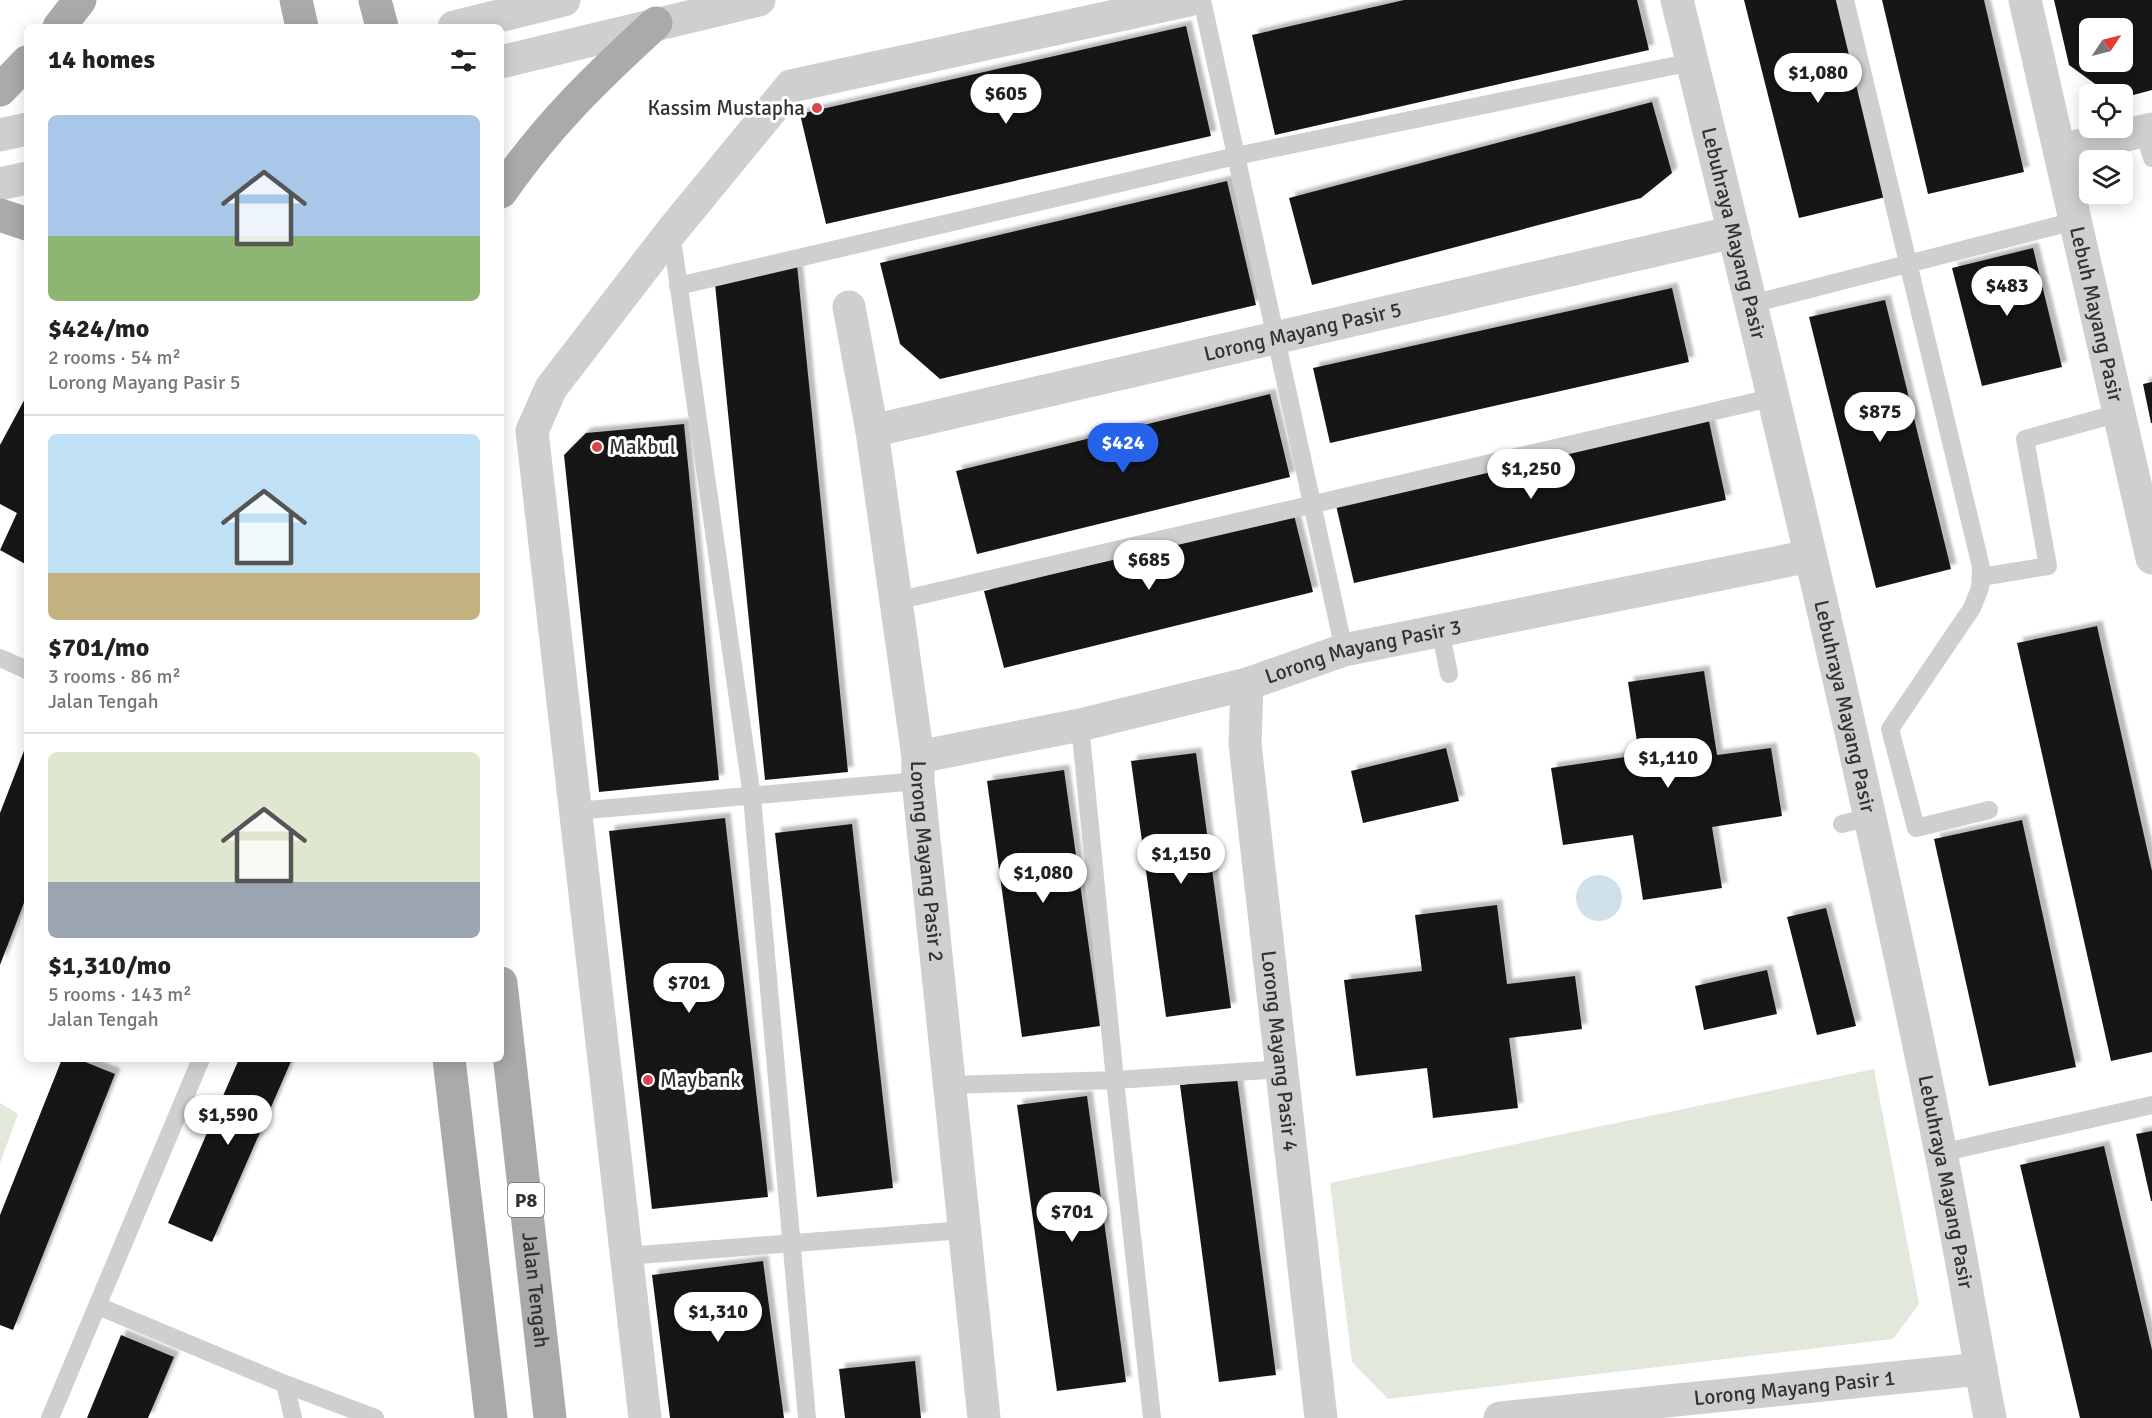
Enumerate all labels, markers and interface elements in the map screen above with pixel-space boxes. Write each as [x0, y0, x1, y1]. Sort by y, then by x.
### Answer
north arrow [2079, 18, 2133, 72]
map controls [2079, 18, 2133, 204]
text: 14 homes [48, 44, 155, 76]
icon: filters [447, 44, 480, 77]
pin: $1,080 [1769, 53, 1867, 104]
text: $1,080 [1788, 60, 1848, 85]
pin: $605 [970, 74, 1042, 125]
text: $605 [984, 81, 1028, 106]
button: locate [2079, 84, 2133, 138]
place label: Kassim Mustapha [648, 95, 805, 121]
marker: Kassim Mustapha [810, 101, 824, 115]
street label: Lebuhraya Mayang Pasir [1696, 125, 1772, 342]
button: layers [2079, 150, 2133, 204]
icon: home [210, 154, 318, 262]
street label: Lebuh Mayang Pasir [2064, 224, 2129, 404]
pin: $483 [1971, 266, 2043, 317]
text: $483 [1985, 273, 2029, 298]
street label: Lorong Mayang Pasir 5 [1201, 296, 1404, 367]
text: $424/mo [48, 313, 149, 345]
text: 2 rooms · 54 m² [48, 345, 181, 370]
text: Lorong Mayang Pasir 5 [48, 370, 241, 395]
pin: $875 [1844, 392, 1916, 443]
text: $875 [1858, 399, 1902, 424]
pin: $424 [1087, 423, 1159, 474]
text: $424 [1101, 430, 1145, 455]
place label: Makbul [609, 434, 676, 460]
marker: Makbul [590, 440, 604, 454]
pin: $1,250 [1482, 449, 1580, 500]
text: $1,250 [1501, 456, 1561, 481]
icon: home [210, 473, 318, 581]
pin: $685 [1113, 540, 1185, 591]
text: $685 [1127, 547, 1171, 572]
street label: Lebuhraya Mayang Pasir [1808, 597, 1882, 815]
street label: Lorong Mayang Pasir 3 [1261, 614, 1463, 690]
text: $701/mo [48, 632, 149, 664]
text: 3 rooms · 86 m² [48, 664, 181, 689]
text: Jalan Tengah [48, 689, 159, 714]
pin: $1,110 [1619, 738, 1717, 789]
text: $1,110 [1638, 745, 1698, 770]
street label: Lorong Mayang Pasir 2 [905, 760, 950, 963]
icon: home [210, 791, 318, 899]
pin: $1,150 [1132, 834, 1230, 885]
text: $1,150 [1151, 841, 1211, 866]
pin: $1,080 [994, 853, 1092, 904]
text: $1,080 [1013, 860, 1073, 885]
street label: Lorong Mayang Pasir 4 [1255, 949, 1304, 1153]
text: $1,310/mo [48, 950, 171, 982]
pin: $701 [653, 963, 725, 1014]
text: $701 [667, 970, 711, 995]
text: 5 rooms · 143 m² [48, 982, 192, 1007]
text: Jalan Tengah [48, 1007, 159, 1032]
place label: Maybank [660, 1067, 741, 1093]
street label: Lebuhraya Mayang Pasir [1912, 1072, 1979, 1291]
marker: Maybank [641, 1073, 655, 1087]
pin: $1,590 [179, 1095, 277, 1146]
text: $1,590 [198, 1102, 258, 1127]
road number: P8 [508, 1183, 544, 1217]
pin: $701 [1036, 1192, 1108, 1243]
text: $701 [1050, 1199, 1094, 1224]
street label: Jalan Tengah [516, 1231, 555, 1349]
pin: $1,310 [669, 1292, 767, 1343]
text: $1,310 [688, 1299, 748, 1324]
street label: Lorong Mayang Pasir 1 [1693, 1365, 1896, 1411]

